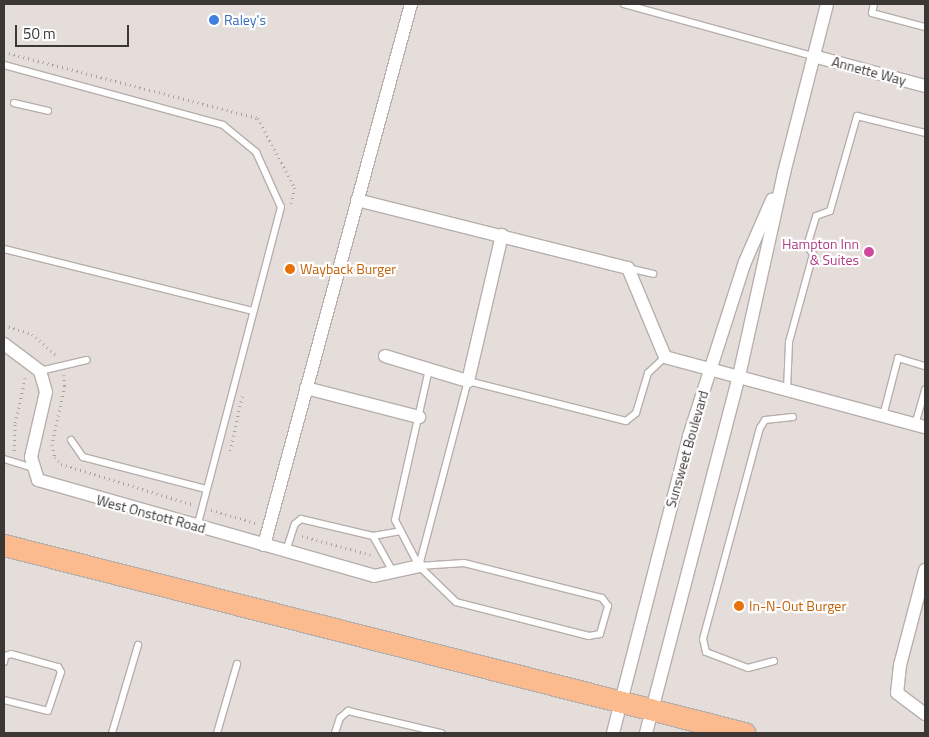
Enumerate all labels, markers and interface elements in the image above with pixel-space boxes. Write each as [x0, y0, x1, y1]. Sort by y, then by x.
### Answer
place label: Raley's [224, 12, 266, 28]
marker: Raley's [208, 14, 220, 26]
scale bar [18, 15, 131, 47]
text: 50 m [23, 22, 56, 45]
street label: Annette Way [830, 53, 908, 89]
place label: Hampton Inn & Suites [782, 236, 859, 268]
marker: Hampton Inn & Suites [863, 246, 875, 258]
place label: Wayback Burger [300, 261, 396, 277]
marker: Wayback Burger [284, 263, 296, 275]
street label: Sunsweet Boulevard [662, 389, 712, 509]
street label: West Onstott Road [95, 491, 207, 537]
place label: In-N-Out Burger [749, 598, 846, 614]
marker: In-N-Out Burger [733, 600, 745, 612]

